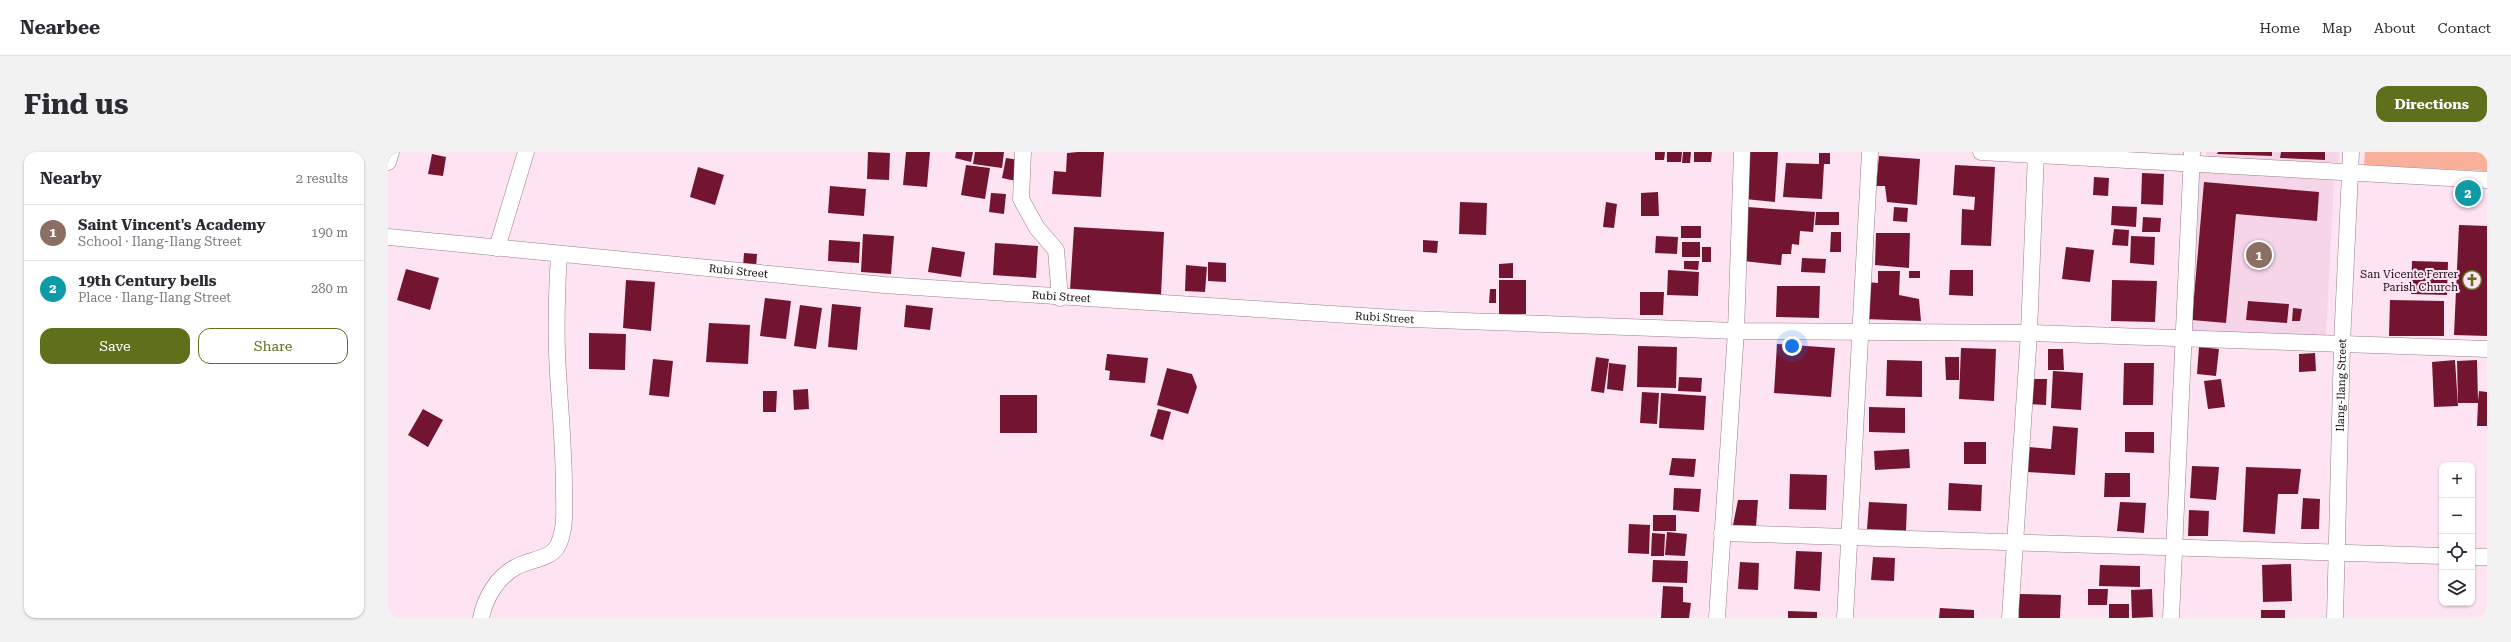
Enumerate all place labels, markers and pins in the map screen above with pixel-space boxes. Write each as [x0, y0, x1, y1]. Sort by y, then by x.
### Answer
pin: 2 [2455, 178, 2481, 208]
pin: 1 [2246, 240, 2272, 270]
place label: San Vicente Ferrer Parish Church [2360, 268, 2458, 294]
church icon: San Vicente Ferrer Parish Church [2461, 269, 2483, 291]

